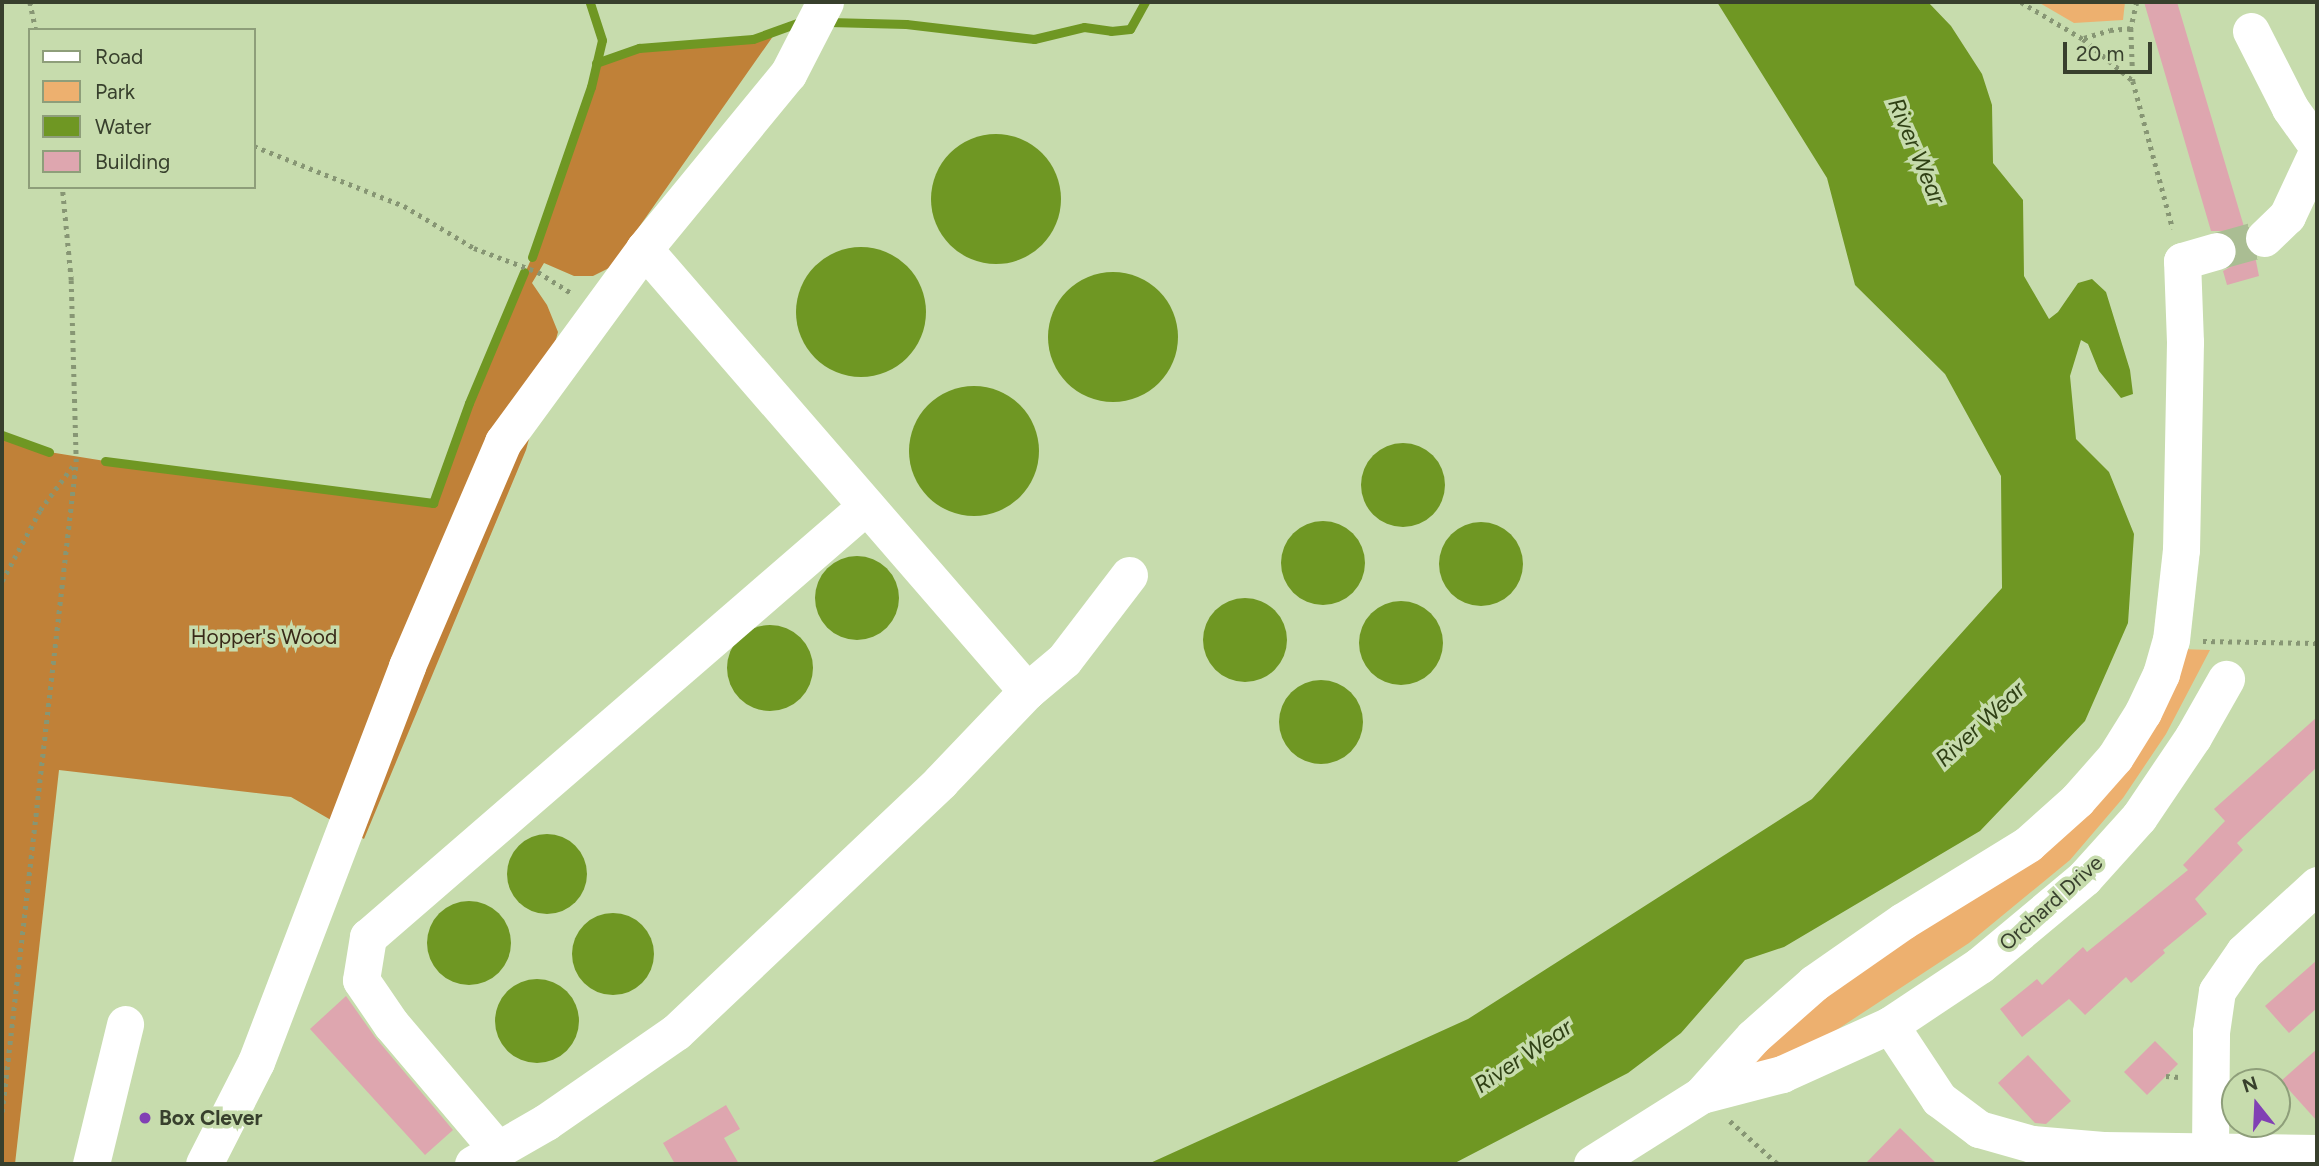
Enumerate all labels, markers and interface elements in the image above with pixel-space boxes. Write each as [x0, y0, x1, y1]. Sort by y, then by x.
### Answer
legend [28, 28, 256, 189]
scale bar [2067, 28, 2156, 72]
text: 20 m [2076, 41, 2124, 66]
text: Road [95, 44, 143, 69]
text: Park [95, 79, 135, 104]
water label: River Wear [1882, 94, 1952, 208]
text: Water [95, 114, 151, 139]
text: Building [95, 149, 170, 174]
park label: Hopper's Wood [191, 624, 337, 650]
water label: River Wear [1929, 676, 2031, 772]
street label: Orchard Drive [1994, 850, 2108, 956]
water label: River Wear [1469, 1013, 1577, 1099]
north arrow [2221, 1068, 2291, 1138]
text: N [2239, 1071, 2261, 1098]
place label: Box Clever [159, 1105, 262, 1131]
marker: Box Clever [137, 1110, 153, 1126]

